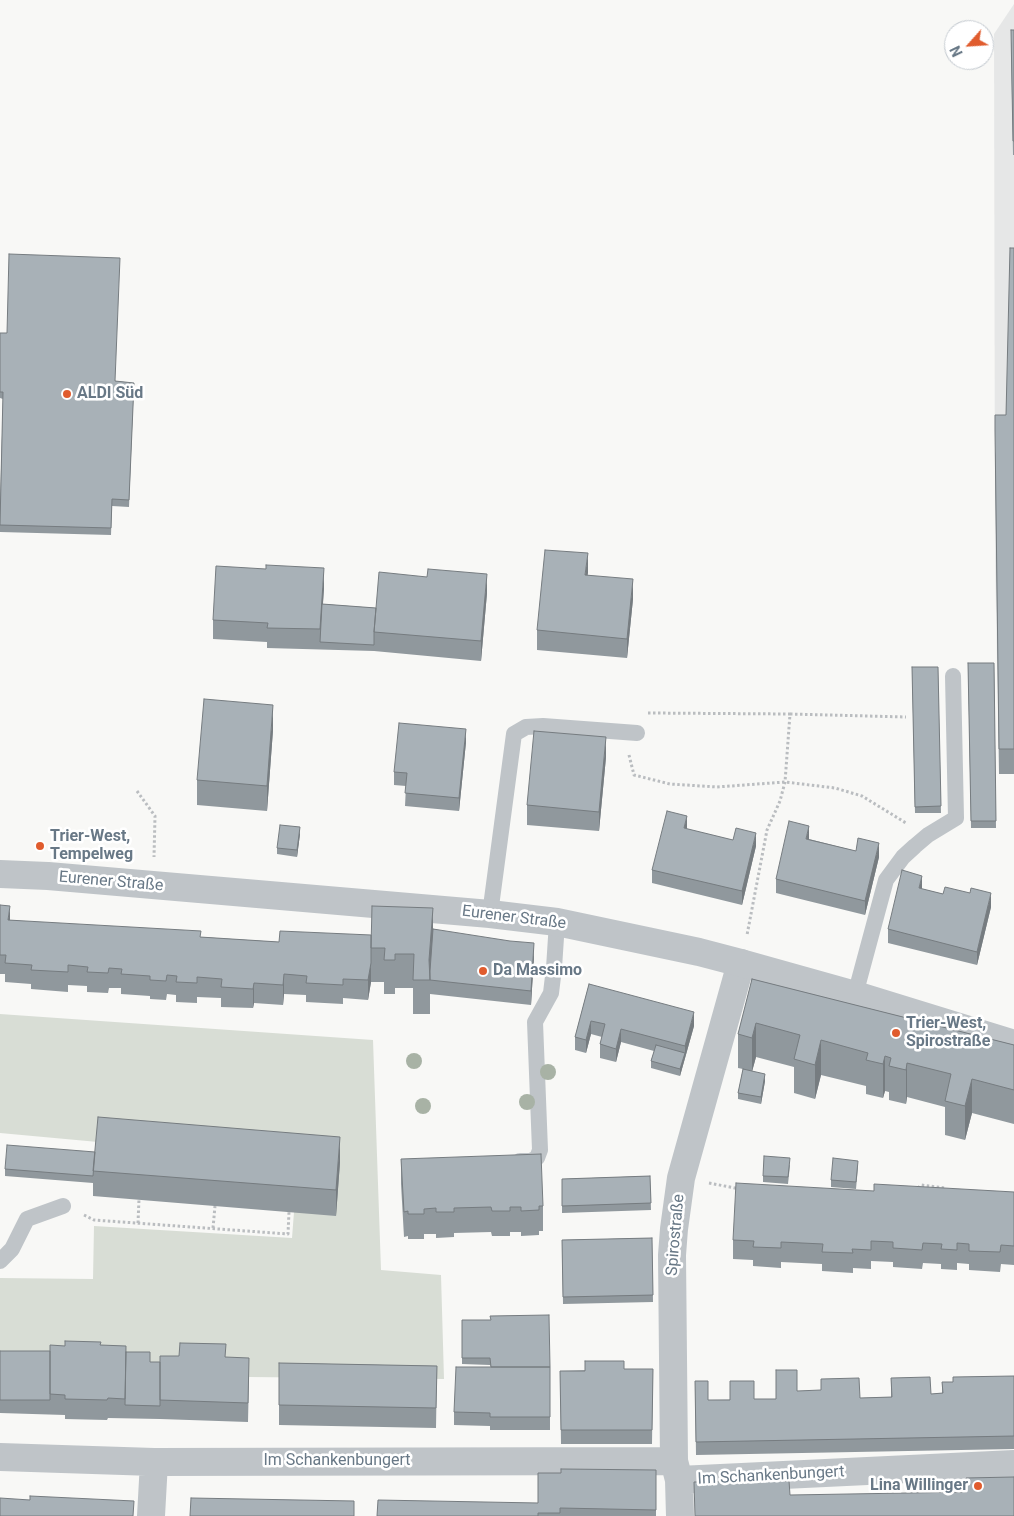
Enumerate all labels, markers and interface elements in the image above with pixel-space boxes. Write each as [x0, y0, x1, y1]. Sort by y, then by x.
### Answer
north arrow [944, 20, 994, 70]
text: N [947, 43, 966, 59]
place label: ALDI Süd [77, 384, 143, 404]
marker: ALDI Süd [61, 388, 73, 400]
place label: Trier-West, Tempelweg [50, 827, 133, 865]
marker: Trier-West, Tempelweg [34, 840, 46, 852]
street label: Eurener Straße [58, 868, 164, 896]
street label: Eurener Straße [461, 902, 567, 934]
place label: Da Massimo [493, 961, 582, 981]
marker: Da Massimo [477, 965, 489, 977]
place label: Trier-West, Spirostraße [906, 1014, 990, 1052]
marker: Trier-West, Spirostraße [890, 1027, 902, 1039]
street label: Spirostraße [663, 1193, 689, 1277]
street label: Im Schankenbungert [263, 1451, 411, 1471]
street label: Im Schankenbungert [697, 1463, 845, 1489]
place label: Lina Willinger [870, 1476, 968, 1496]
marker: Lina Willinger [972, 1480, 984, 1492]

